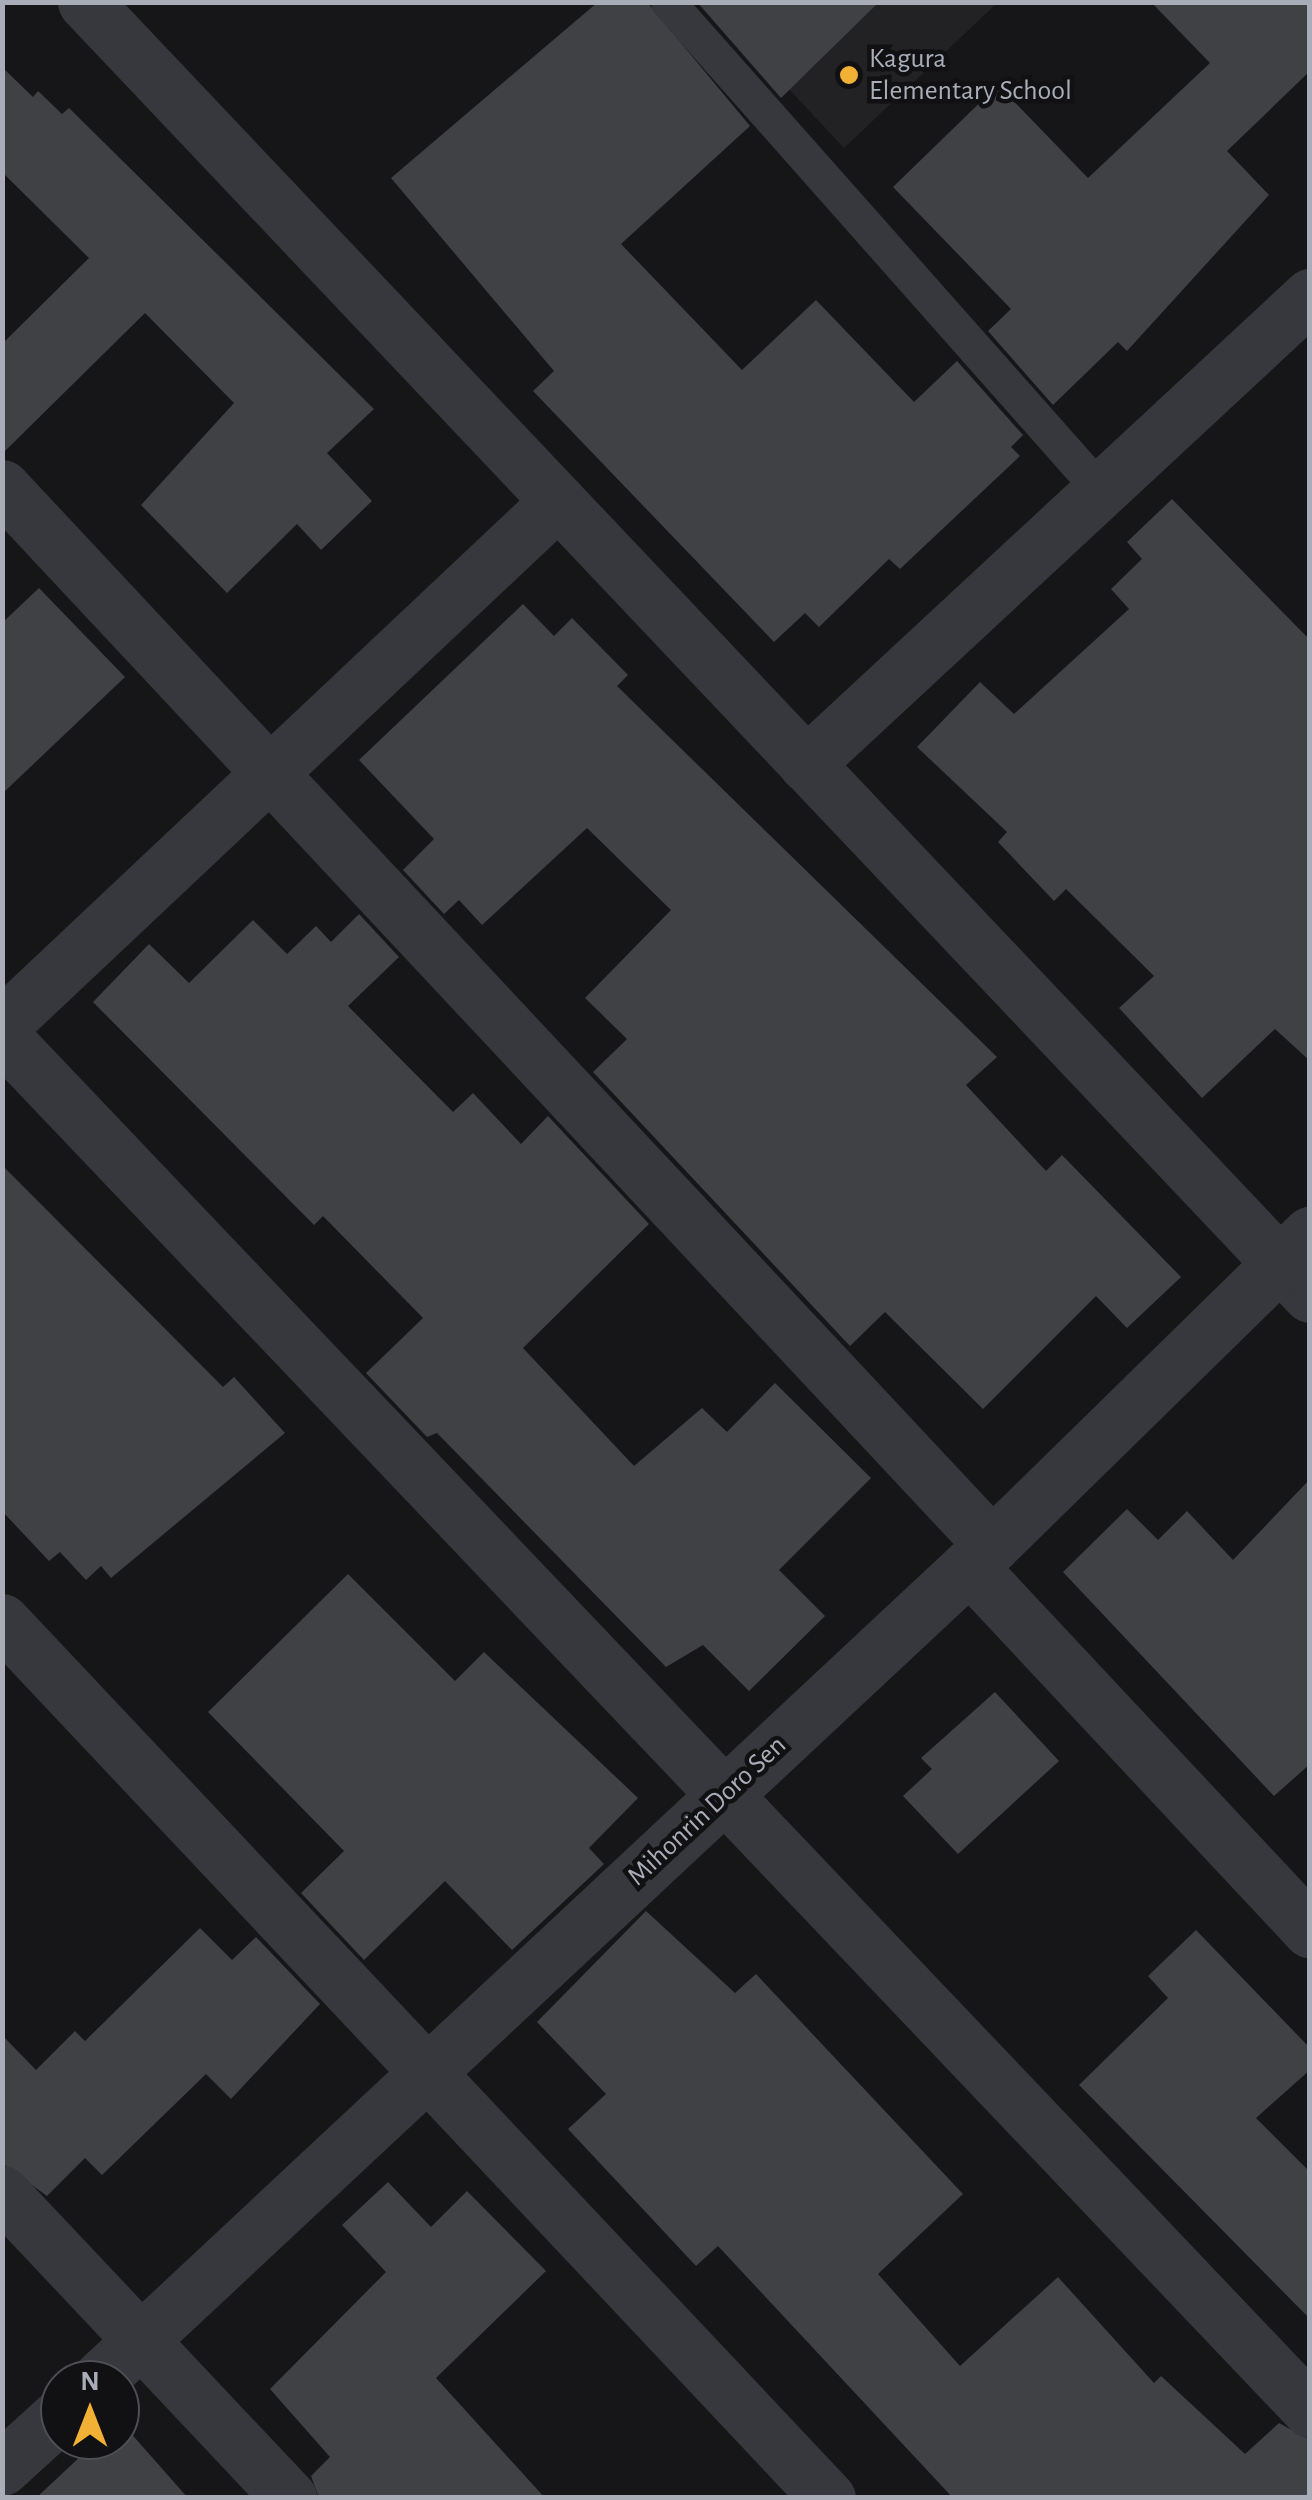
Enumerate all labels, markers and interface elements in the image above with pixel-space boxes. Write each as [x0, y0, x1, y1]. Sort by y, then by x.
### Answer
place label: Kagura Elementary School [869, 42, 1072, 108]
marker: Kagura Elementary School [838, 64, 860, 86]
street label: Mihonrin Doro Sen [621, 1729, 793, 1893]
north arrow [40, 2360, 140, 2460]
text: N [80, 2368, 100, 2396]

